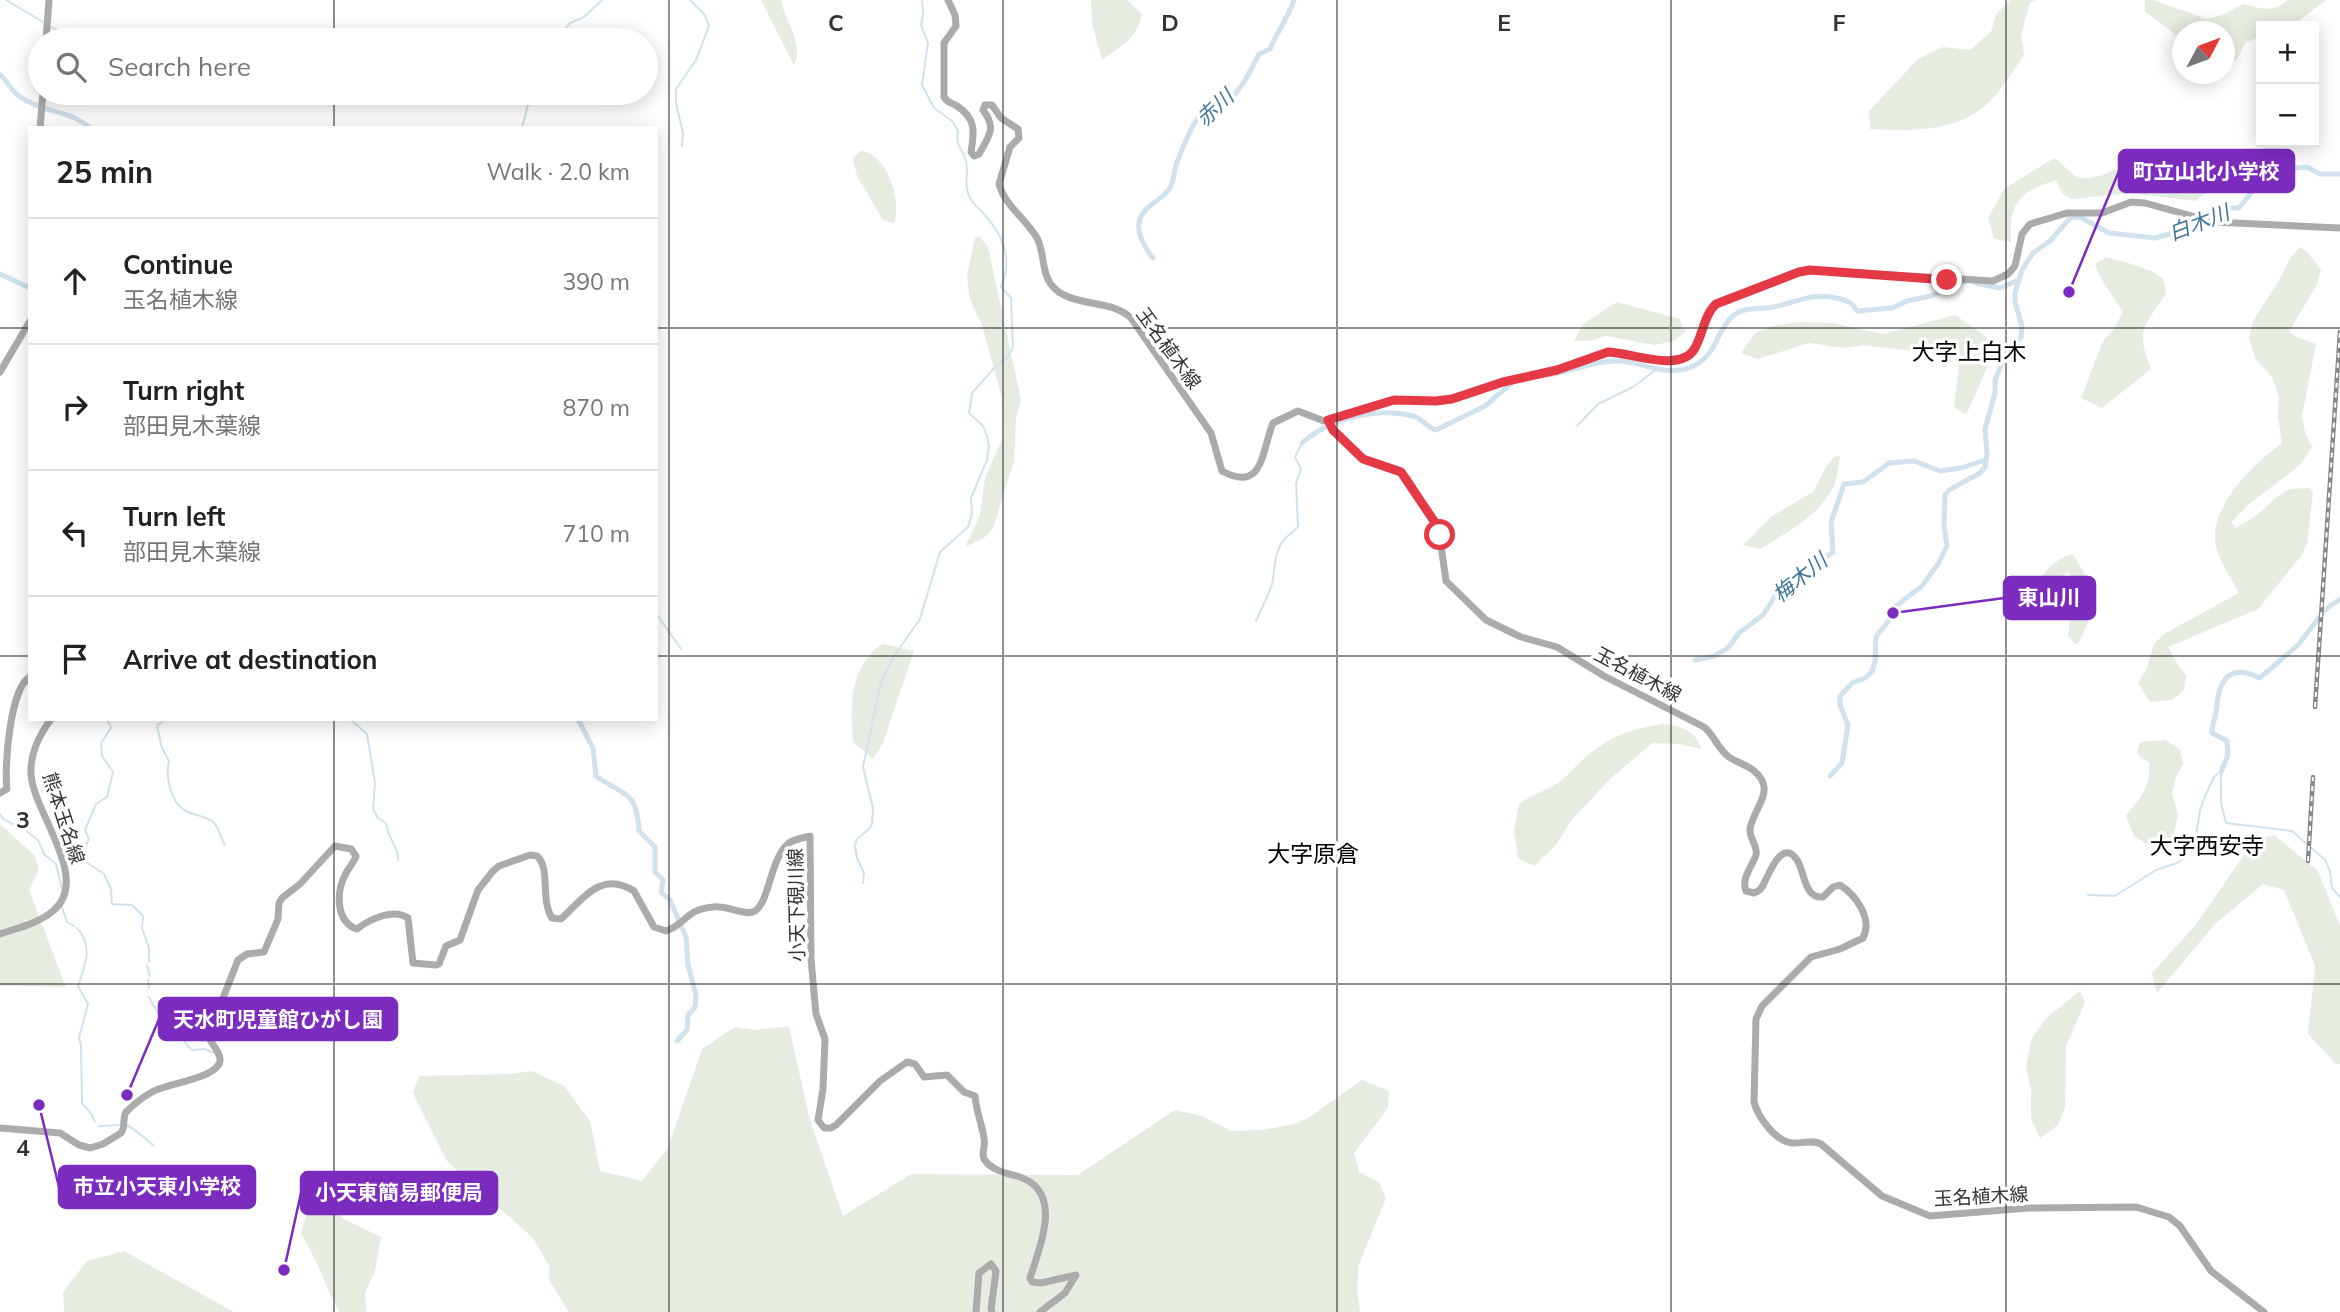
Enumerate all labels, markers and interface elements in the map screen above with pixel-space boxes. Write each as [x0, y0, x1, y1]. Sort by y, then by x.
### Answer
text: C [828, 8, 844, 37]
text: D [1161, 8, 1179, 37]
text: E [1497, 8, 1511, 37]
text: F [1832, 8, 1846, 37]
north arrow [2172, 21, 2235, 84]
map controls [2256, 21, 2319, 147]
button: + [2256, 21, 2319, 84]
search box [28, 28, 658, 105]
icon: search [52, 48, 90, 86]
text: Search here [108, 50, 251, 83]
water label: 赤川 [1190, 82, 1240, 131]
button: − [2256, 84, 2319, 147]
callout: 町立山北小学校 [2119, 150, 2294, 192]
text: 25 min [56, 153, 153, 191]
text: Walk · 2.0 km [486, 157, 630, 186]
text: 町立山北小学校 [2133, 158, 2280, 184]
water label: 白木川 [2165, 198, 2235, 245]
text: Continue [123, 248, 233, 281]
icon: ahead [56, 262, 94, 300]
route end [1931, 264, 1962, 295]
text: 390 m [562, 267, 630, 296]
text: 玉名植木線 [123, 285, 238, 314]
street label: 玉名植木線 [1131, 303, 1207, 393]
district label: 大字上白木 [1912, 337, 2027, 366]
text: Turn right [123, 374, 244, 407]
icon: right [56, 388, 94, 426]
text: 870 m [562, 393, 630, 422]
text: 部田見木葉線 [123, 411, 261, 440]
text: Turn left [123, 500, 225, 533]
icon: left [56, 514, 94, 552]
text: 710 m [562, 519, 630, 548]
route start [1424, 519, 1455, 550]
text: 部田見木葉線 [123, 537, 261, 566]
water label: 梅木川 [1767, 546, 1834, 607]
callout: 東山川 [2004, 577, 2095, 619]
text: 東山川 [2018, 584, 2081, 610]
icon: arrive [56, 640, 94, 678]
street label: 玉名植木線 [1590, 641, 1686, 707]
text: Arrive at destination [123, 643, 378, 676]
street label: 熊本玉名線 [38, 769, 90, 867]
text: 3 [16, 805, 30, 834]
district label: 大字西安寺 [2150, 831, 2265, 860]
district label: 大字原倉 [1267, 839, 1359, 868]
street label: 小天下硯川線 [783, 848, 809, 962]
callout: 天水町児童館ひがし園 [159, 998, 397, 1040]
text: 天水町児童館ひがし園 [173, 1006, 383, 1032]
text: 4 [16, 1133, 30, 1162]
callout: 市立小天東小学校 [59, 1166, 255, 1208]
callout: 小天東簡易郵便局 [301, 1172, 497, 1214]
text: 市立小天東小学校 [73, 1173, 241, 1199]
text: 小天東簡易郵便局 [315, 1179, 483, 1205]
street label: 玉名植木線 [1933, 1182, 2029, 1210]

